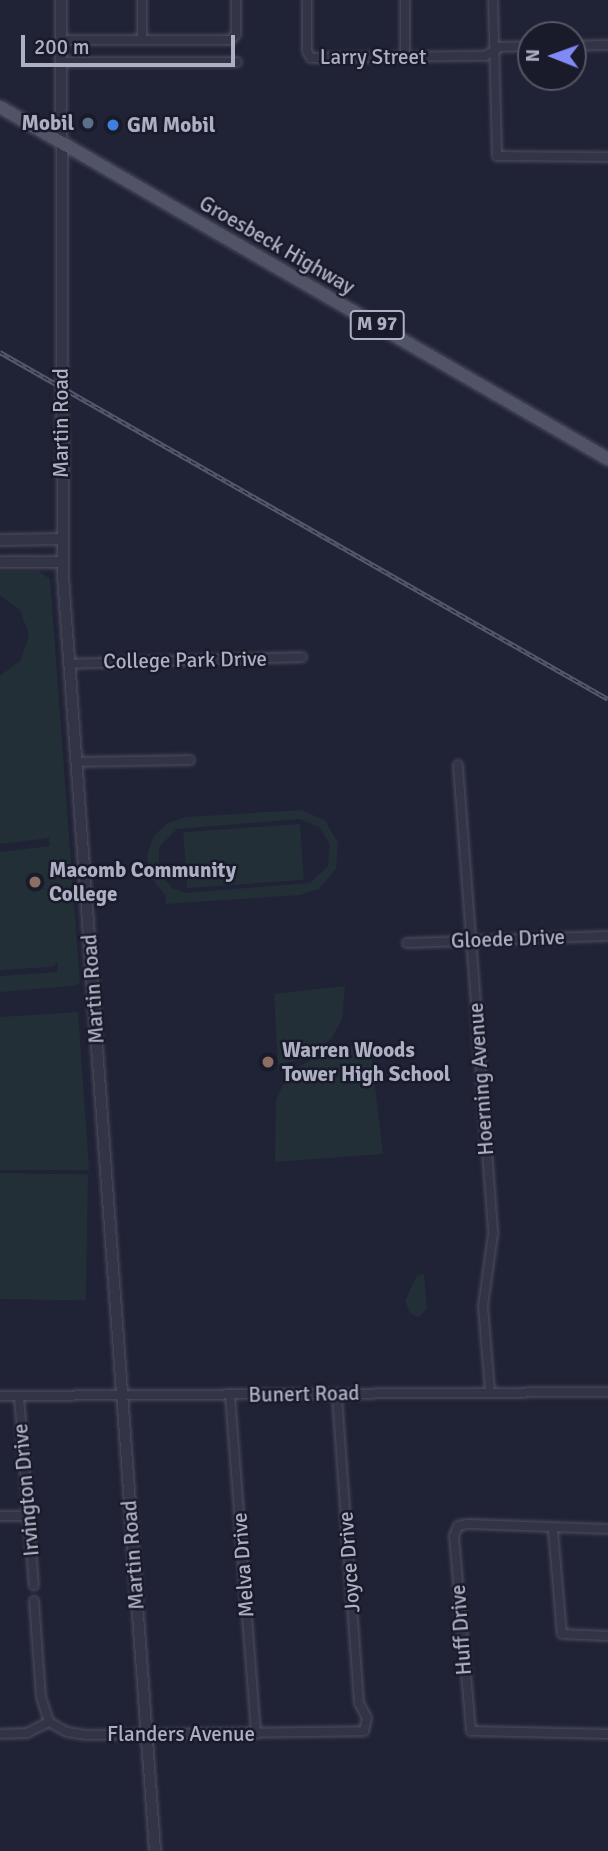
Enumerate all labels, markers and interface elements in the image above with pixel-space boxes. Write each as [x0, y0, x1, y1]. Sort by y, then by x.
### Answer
scale bar [24, 21, 238, 65]
north arrow [517, 21, 587, 91]
text: 200 m [34, 34, 89, 60]
street label: Larry Street [320, 44, 426, 70]
text: N [521, 49, 545, 62]
place label: Mobil [21, 110, 74, 136]
place label: GM Mobil [127, 112, 215, 138]
marker: Mobil [80, 115, 96, 131]
marker: GM Mobil [105, 117, 121, 133]
street label: Groesbeck Highway [195, 190, 359, 300]
road number: M 97 [349, 310, 405, 340]
street label: Martin Road [48, 368, 74, 478]
street label: College Park Drive [103, 646, 267, 674]
place label: Macomb Community College [49, 857, 236, 907]
marker: Macomb Community College [27, 874, 43, 890]
street label: Gloede Drive [451, 924, 565, 954]
street label: Martin Road [77, 933, 109, 1045]
street label: Hoerning Avenue [463, 1002, 499, 1156]
place label: Warren Woods Tower High School [282, 1037, 450, 1087]
marker: Warren Woods Tower High School [260, 1054, 276, 1070]
street label: Bunert Road [248, 1380, 360, 1408]
street label: Irvington Drive [8, 1423, 44, 1557]
street label: Martin Road [117, 1499, 149, 1611]
street label: Joyce Drive [333, 1511, 365, 1613]
street label: Melva Drive [227, 1512, 259, 1618]
street label: Huff Drive [445, 1584, 477, 1676]
street label: Flanders Avenue [107, 1721, 255, 1747]

